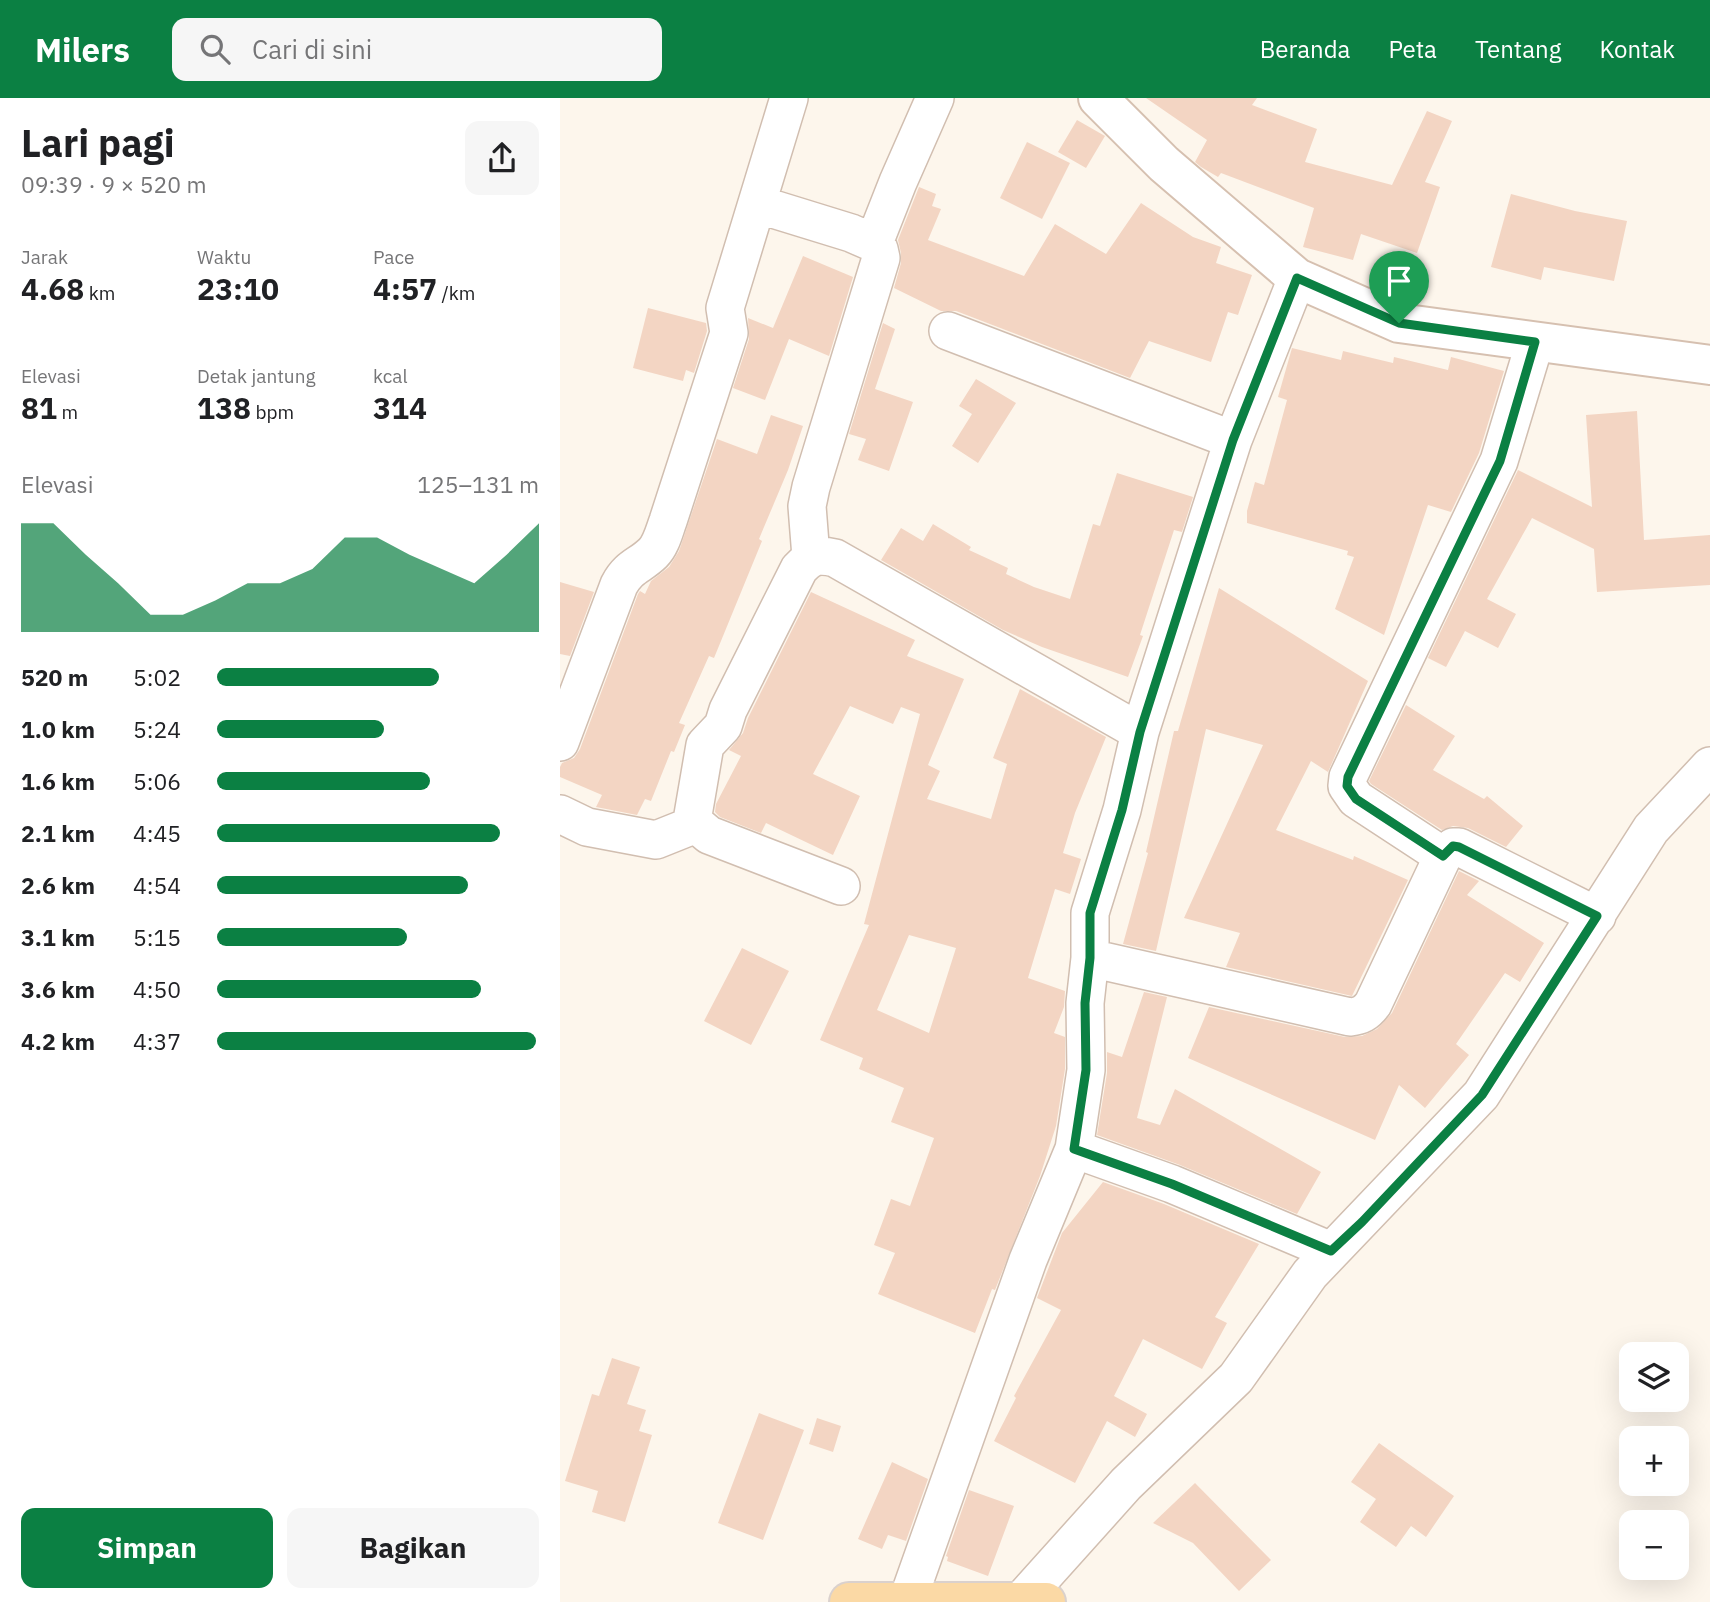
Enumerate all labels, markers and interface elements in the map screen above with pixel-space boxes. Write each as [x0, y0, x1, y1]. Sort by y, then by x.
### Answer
search box [172, 18, 662, 81]
text: Milers [35, 28, 130, 71]
icon: search [196, 30, 234, 68]
text: Cari di sini [252, 32, 372, 66]
text: Beranda [1260, 33, 1350, 65]
text: Peta [1388, 33, 1437, 65]
text: Tentang [1475, 33, 1561, 65]
text: Kontak [1599, 33, 1675, 65]
text: Lari pagi [21, 118, 175, 167]
button: share [465, 121, 539, 195]
text: 09:39 · 9 × 520 m [21, 169, 207, 199]
text: Jarak [21, 245, 68, 269]
text: Waktu [197, 245, 251, 269]
text: Pace [373, 245, 414, 269]
pin [1369, 251, 1429, 323]
icon: arrive [1380, 262, 1418, 300]
text: 4.68 [21, 269, 84, 308]
text: 23:10 [197, 269, 279, 308]
text: 4:57 [373, 269, 437, 308]
text: km [84, 281, 115, 305]
text: /km [437, 281, 475, 305]
text: Elevasi [21, 364, 81, 388]
text: Detak jantung [197, 364, 315, 388]
text: kcal [373, 364, 408, 388]
text: 81 [21, 388, 57, 427]
text: 138 [197, 388, 251, 427]
text: 314 [373, 388, 427, 427]
text: m [57, 400, 78, 424]
text: bpm [251, 400, 294, 424]
text: Elevasi [21, 469, 93, 499]
text: 125–131 m [417, 469, 539, 499]
text: 520 m [21, 662, 88, 692]
text: 5:02 [133, 662, 181, 692]
text: 1.0 km [21, 714, 95, 744]
text: 5:24 [133, 714, 181, 744]
text: 1.6 km [21, 766, 95, 796]
text: 5:06 [133, 766, 181, 796]
text: 2.1 km [21, 818, 95, 848]
text: 4:45 [133, 818, 181, 848]
text: 2.6 km [21, 870, 95, 900]
text: 4:54 [133, 870, 181, 900]
text: 3.1 km [21, 922, 95, 952]
text: 5:15 [133, 922, 181, 952]
text: 3.6 km [21, 974, 95, 1004]
text: 4:50 [133, 974, 181, 1004]
text: 4.2 km [21, 1026, 95, 1056]
text: 4:37 [133, 1026, 181, 1056]
map controls [1619, 1342, 1689, 1580]
button: layers [1619, 1342, 1689, 1412]
button: + [1619, 1426, 1689, 1496]
button: Simpan [21, 1508, 273, 1588]
button: Bagikan [287, 1508, 539, 1588]
button: − [1619, 1510, 1689, 1580]

